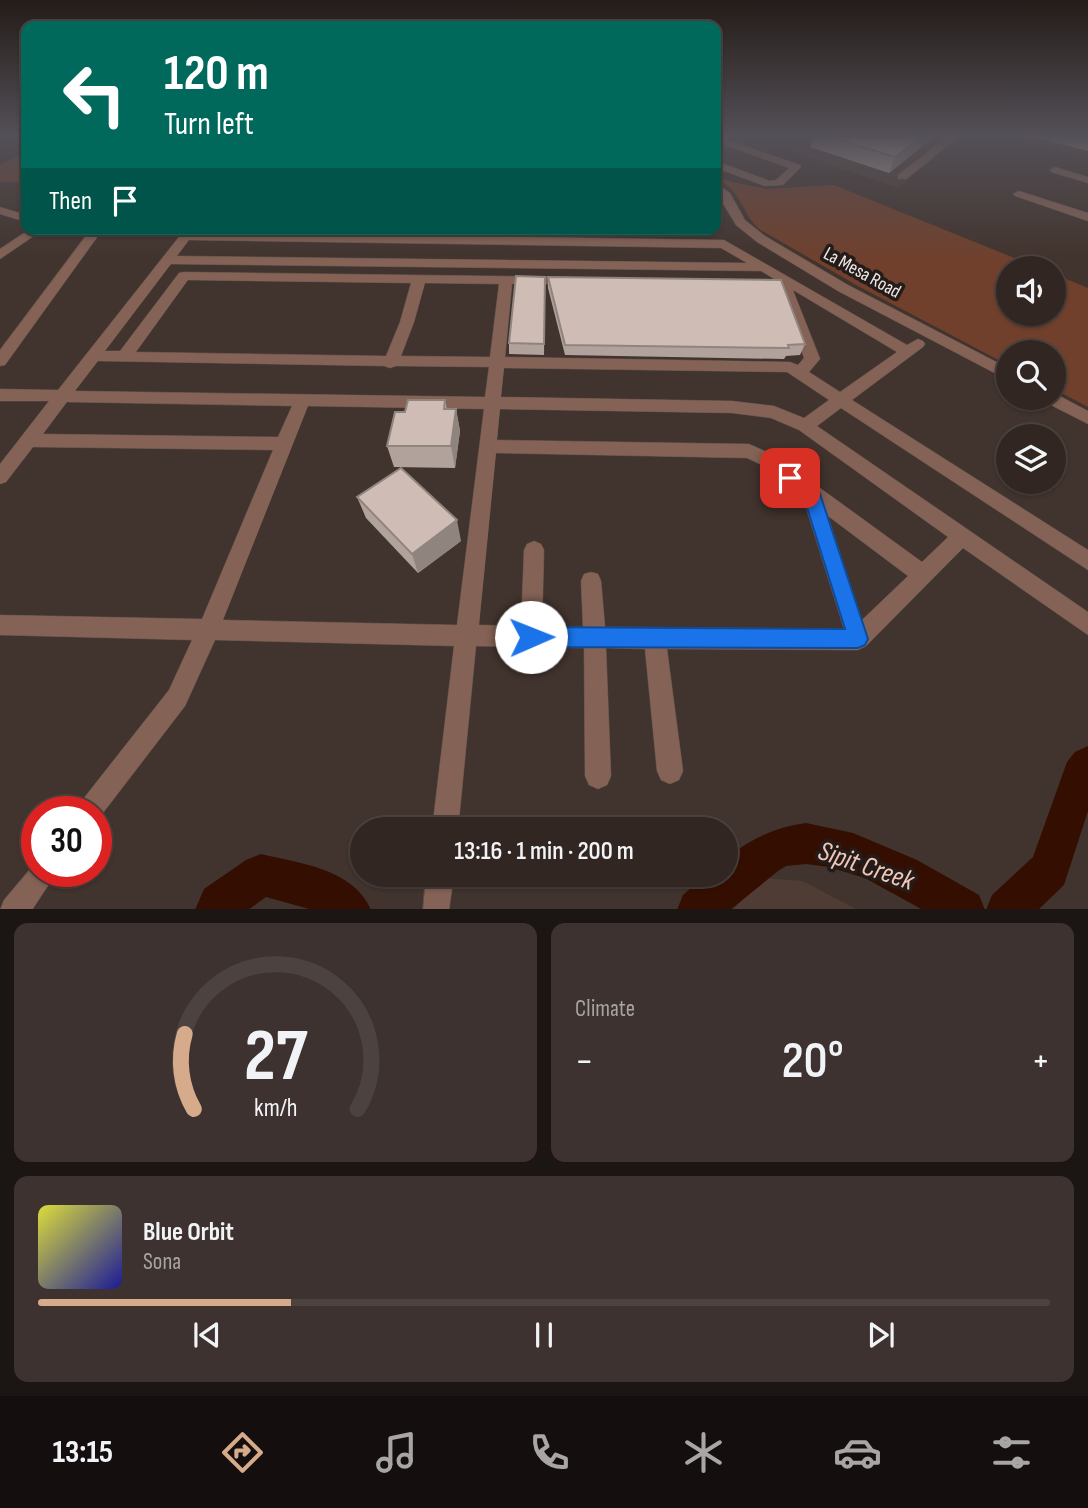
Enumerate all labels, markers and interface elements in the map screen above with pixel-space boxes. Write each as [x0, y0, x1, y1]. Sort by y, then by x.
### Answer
text: 120 m [164, 45, 269, 104]
icon: left [49, 49, 140, 140]
text: Turn left [164, 105, 254, 144]
icon: arrive [106, 182, 144, 220]
text: Then [49, 186, 92, 217]
street label: La Mesa Road [819, 242, 905, 304]
map controls [996, 256, 1066, 494]
button: sound [996, 256, 1066, 326]
button: search [996, 340, 1066, 410]
button: layers [996, 424, 1066, 494]
pin [760, 448, 820, 508]
icon: arrive [771, 459, 809, 497]
position arrow [494, 600, 568, 674]
speed limit sign: 30 [21, 796, 112, 887]
water label: Sipit Creek [814, 834, 920, 898]
text: 13:16 · 1 min · 200 m [454, 836, 634, 867]
text: Climate [575, 995, 635, 1023]
text: 27 [244, 1013, 308, 1101]
text: 20° [781, 1030, 844, 1093]
text: − [575, 1039, 594, 1084]
text: + [1031, 1039, 1050, 1084]
text: km/h [254, 1092, 297, 1123]
text: Blue Orbit [143, 1217, 234, 1248]
text: Sona [143, 1248, 181, 1276]
icon: previous [188, 1316, 226, 1354]
icon: pause [525, 1316, 563, 1354]
icon: next [862, 1316, 900, 1354]
icon: directions [218, 1428, 267, 1477]
icon: music [372, 1428, 421, 1477]
icon: phone [525, 1428, 574, 1477]
icon: climate [679, 1428, 728, 1477]
icon: car [833, 1428, 882, 1477]
icon: filters [987, 1428, 1036, 1477]
text: 13:15 [52, 1433, 113, 1472]

